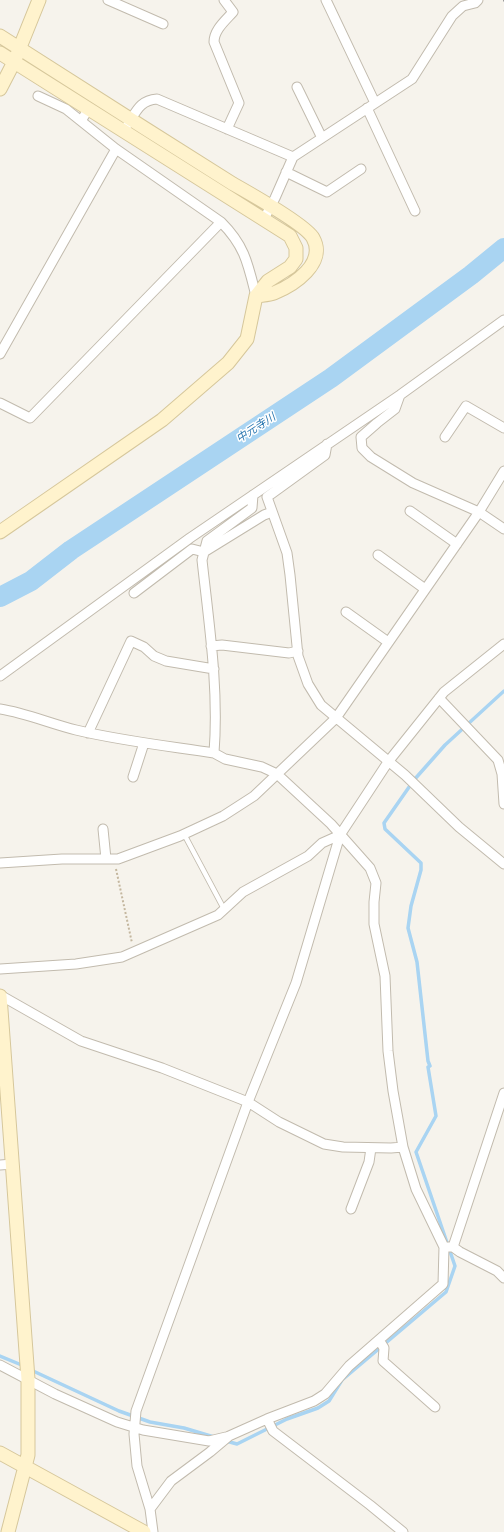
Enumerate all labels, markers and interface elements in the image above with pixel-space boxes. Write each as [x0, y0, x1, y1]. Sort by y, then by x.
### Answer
water label: 中元寺川 [234, 410, 278, 446]

